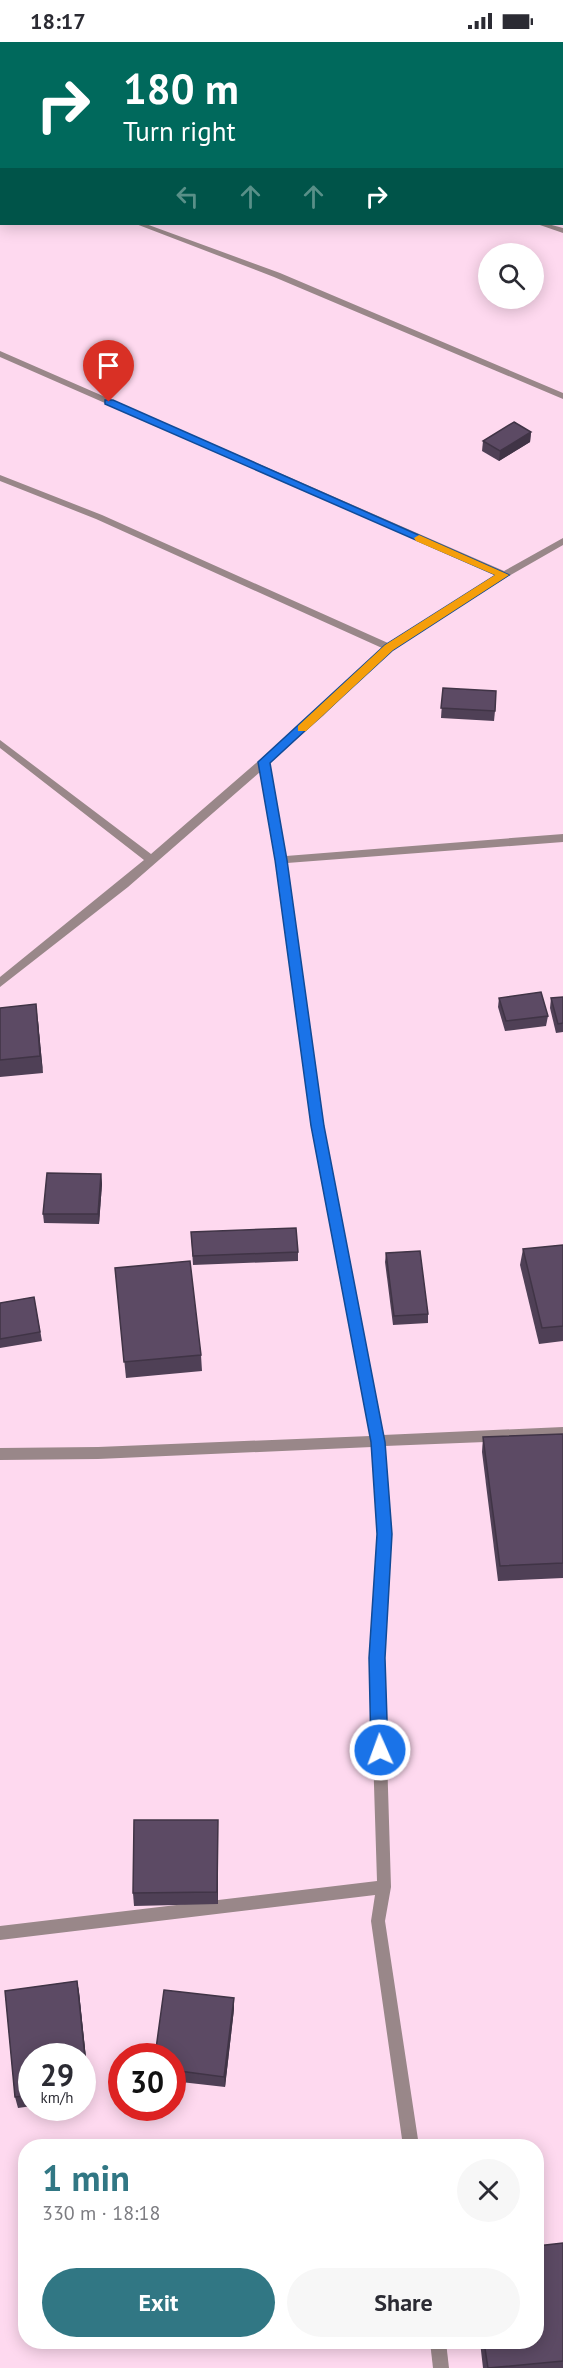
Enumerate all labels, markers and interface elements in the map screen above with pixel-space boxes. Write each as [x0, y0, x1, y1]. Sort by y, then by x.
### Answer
text: 18:17 [30, 7, 86, 35]
text: 180 m [123, 61, 239, 116]
icon: right [24, 66, 102, 144]
text: Turn right [123, 114, 236, 148]
icon: left [171, 180, 204, 213]
icon: ahead [234, 180, 267, 213]
icon: ahead [297, 180, 330, 213]
icon: right [360, 180, 393, 213]
map controls [478, 243, 544, 309]
button: search [478, 243, 544, 309]
pin [83, 340, 134, 402]
icon: arrive [92, 349, 125, 382]
position arrow [348, 1718, 412, 1782]
speed limit sign: 30 [108, 2043, 186, 2121]
text: 29 [40, 2055, 74, 2094]
text: km/h [41, 2088, 73, 2107]
text: 1 min [42, 2154, 130, 2201]
button: close [457, 2159, 520, 2222]
text: 330 m · 18:18 [42, 2200, 160, 2226]
button: Exit [42, 2268, 275, 2337]
button: Share [287, 2268, 520, 2337]

